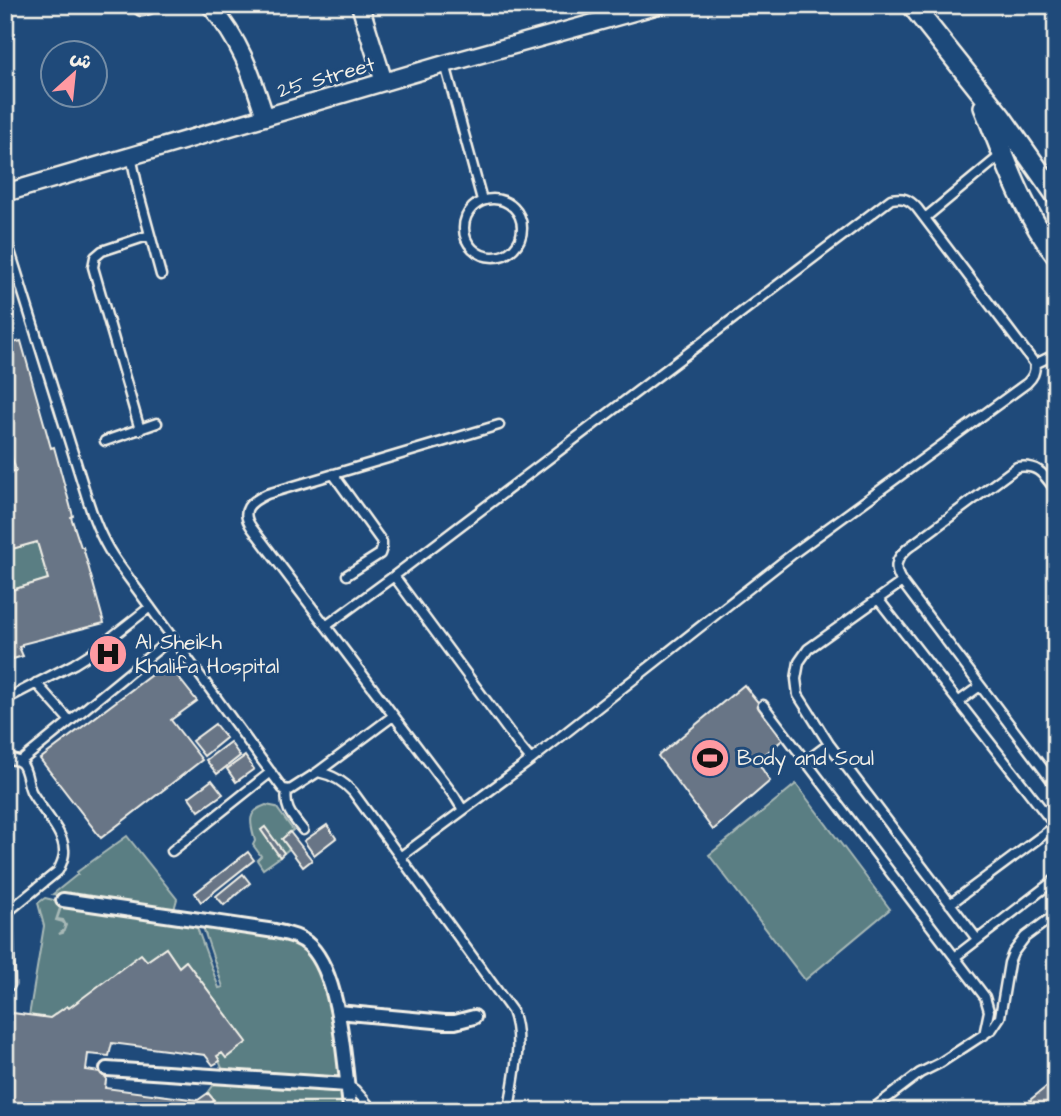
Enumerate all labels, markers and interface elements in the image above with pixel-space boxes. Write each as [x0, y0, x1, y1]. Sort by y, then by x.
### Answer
north arrow [38, 38, 108, 108]
text: ش [66, 43, 97, 77]
street label: 25 Street [274, 50, 379, 105]
place label: Al Sheikh Khalifa Hospital [135, 628, 279, 682]
hospital icon: Al Sheikh Khalifa Hospital [87, 633, 129, 675]
sports icon: Body and Soul [689, 737, 731, 779]
place label: Body and Soul [737, 744, 874, 775]

